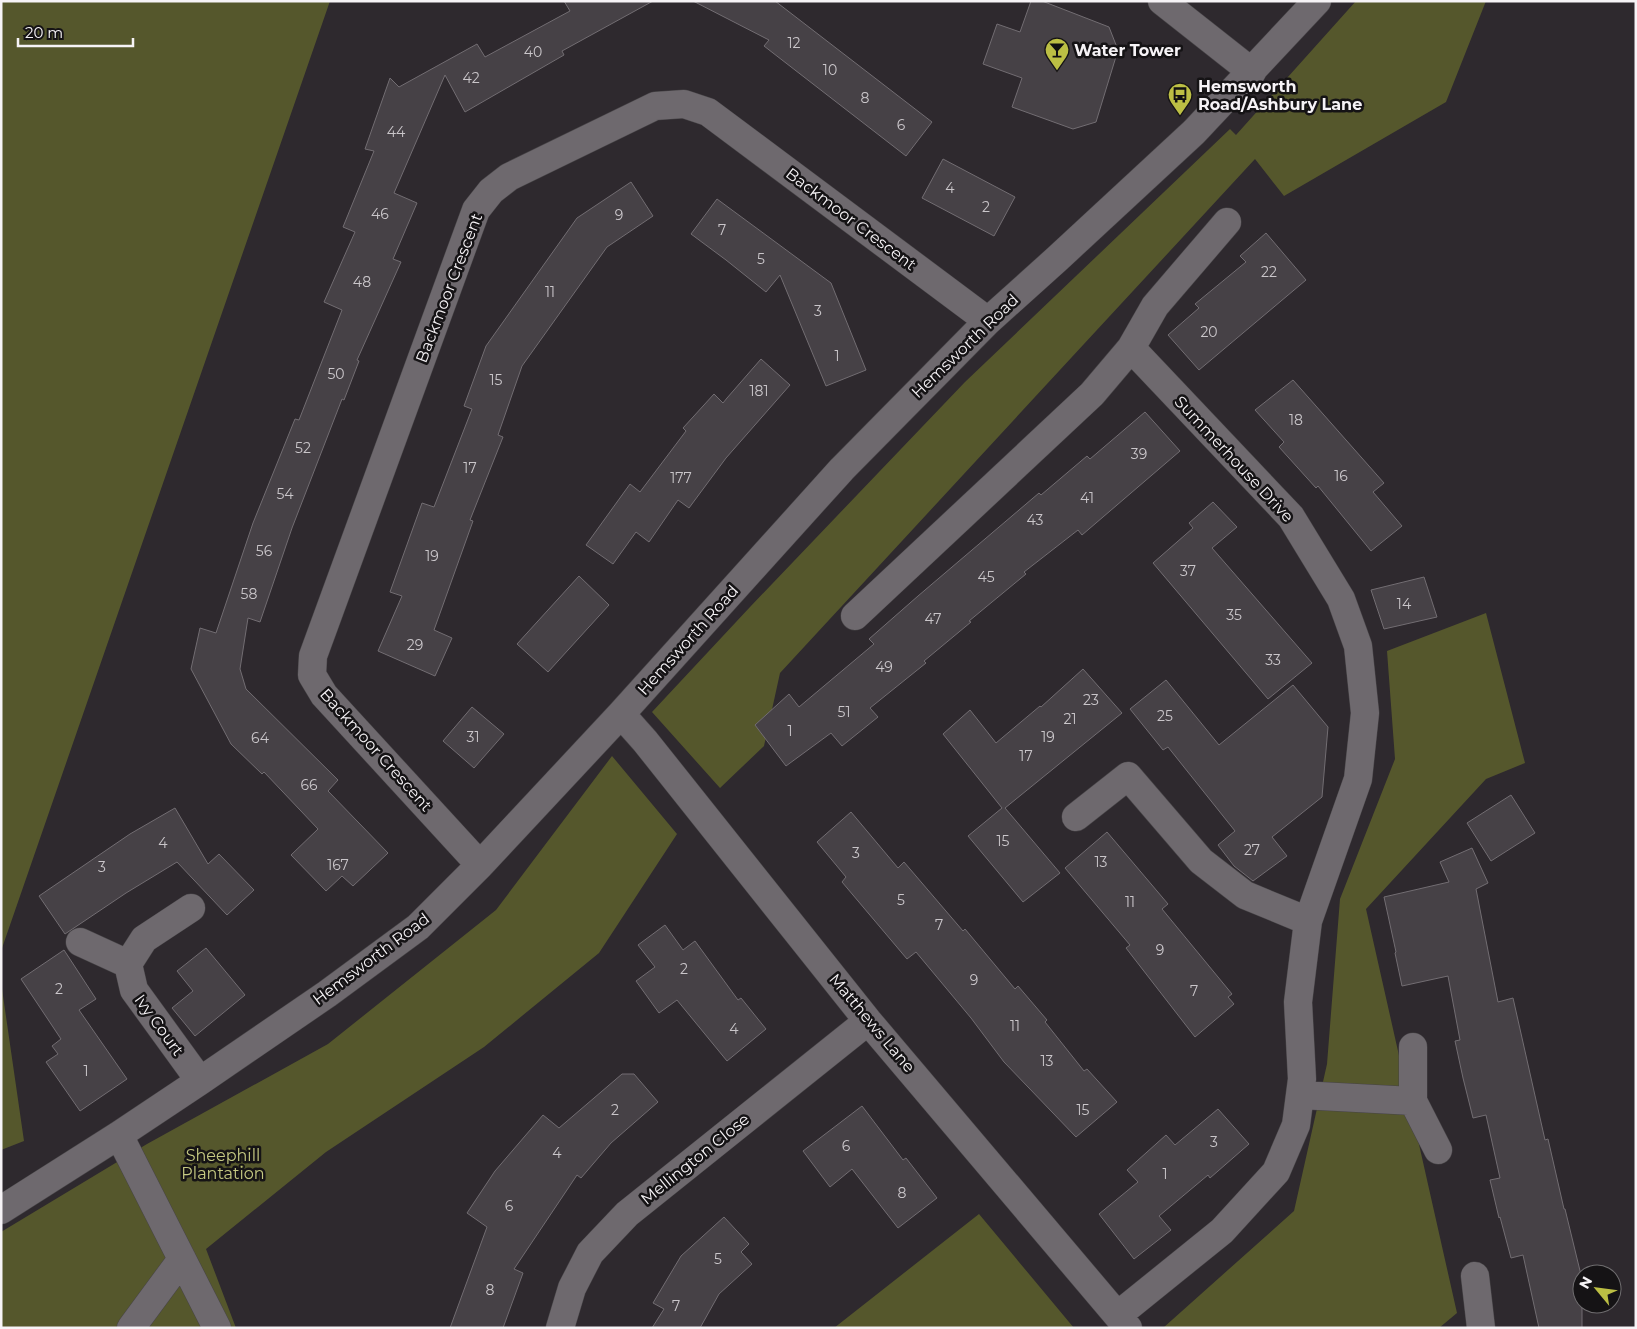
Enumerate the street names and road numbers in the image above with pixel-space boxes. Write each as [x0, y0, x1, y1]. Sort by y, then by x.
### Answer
street label: Backmoor Crescent [782, 164, 920, 275]
street label: Backmoor Crescent [412, 210, 486, 365]
street label: Hemsworth Road [908, 290, 1022, 402]
street label: Summerhouse Drive [1171, 392, 1297, 526]
street label: Hemsworth Road [634, 581, 742, 699]
street label: Backmoor Crescent [316, 685, 436, 816]
street label: Hemsworth Road [309, 909, 433, 1009]
street label: Matthews Lane [825, 970, 919, 1076]
street label: Ivy Court [130, 991, 188, 1060]
street label: Mellington Close [637, 1109, 753, 1209]

